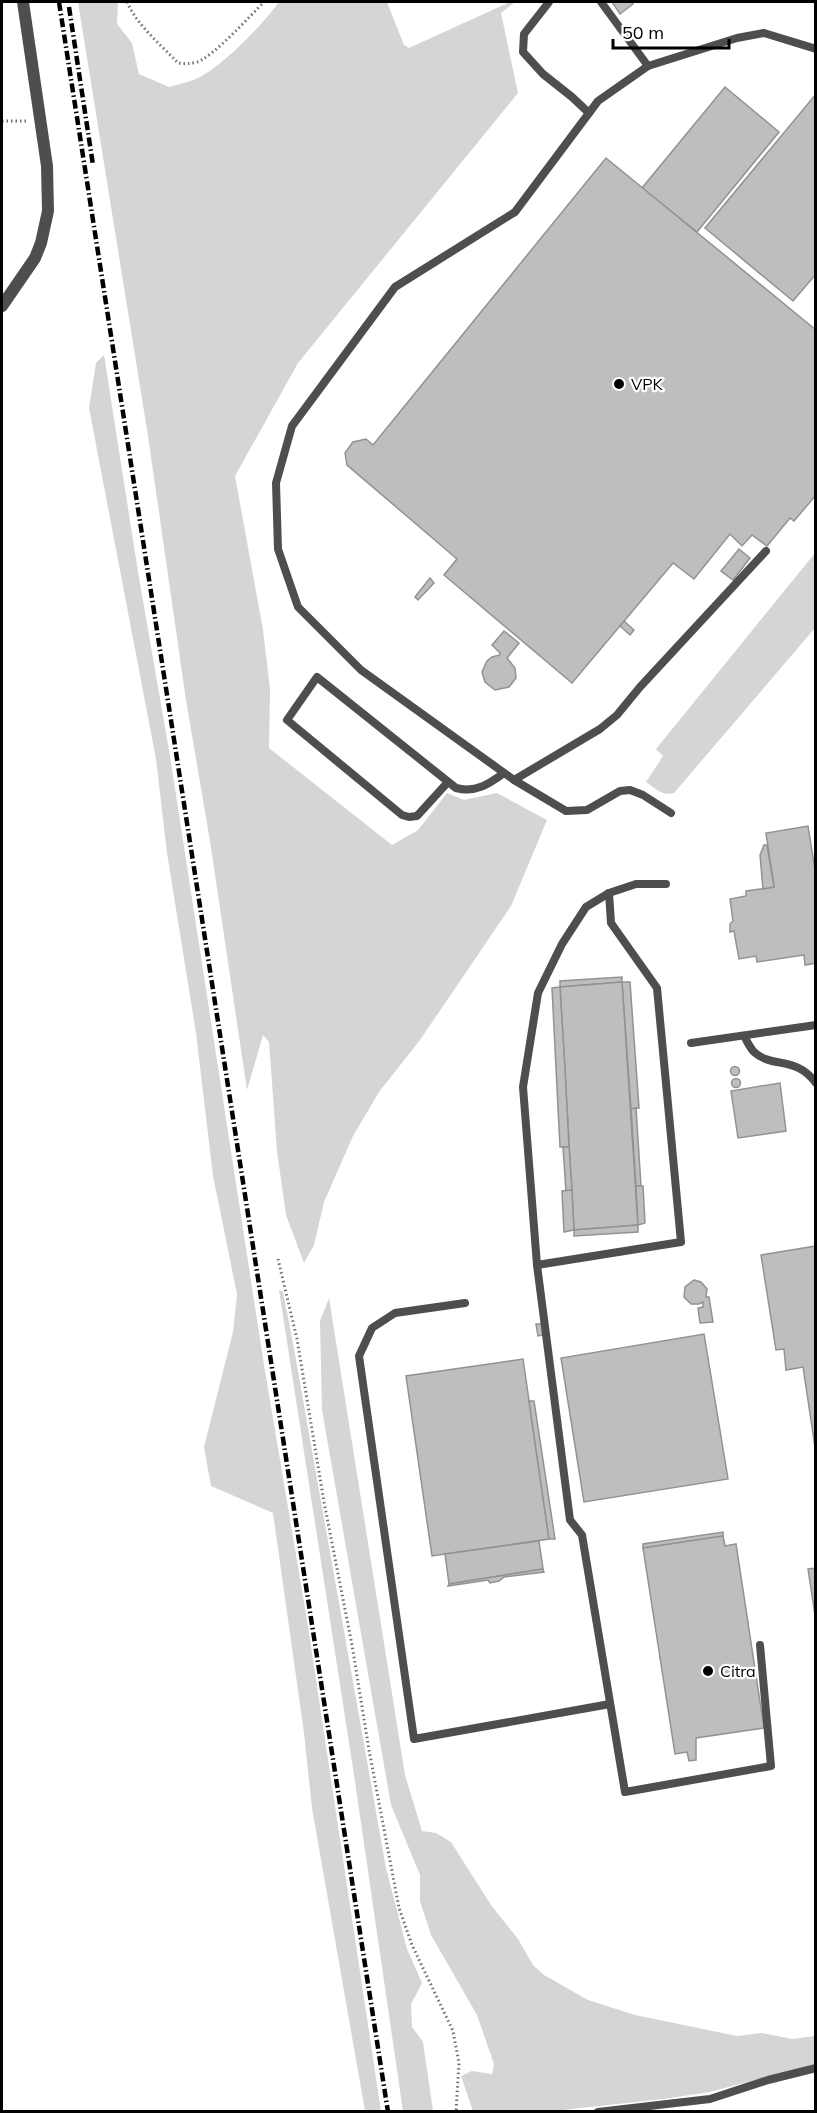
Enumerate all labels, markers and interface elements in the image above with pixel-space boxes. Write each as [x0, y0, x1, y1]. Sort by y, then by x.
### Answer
scale bar [613, 12, 728, 50]
text: 50 m [622, 21, 664, 44]
place label: VPK [631, 374, 664, 394]
marker: VPK [612, 377, 626, 391]
place label: Citra [720, 1661, 756, 1681]
marker: Citra [701, 1664, 715, 1678]

